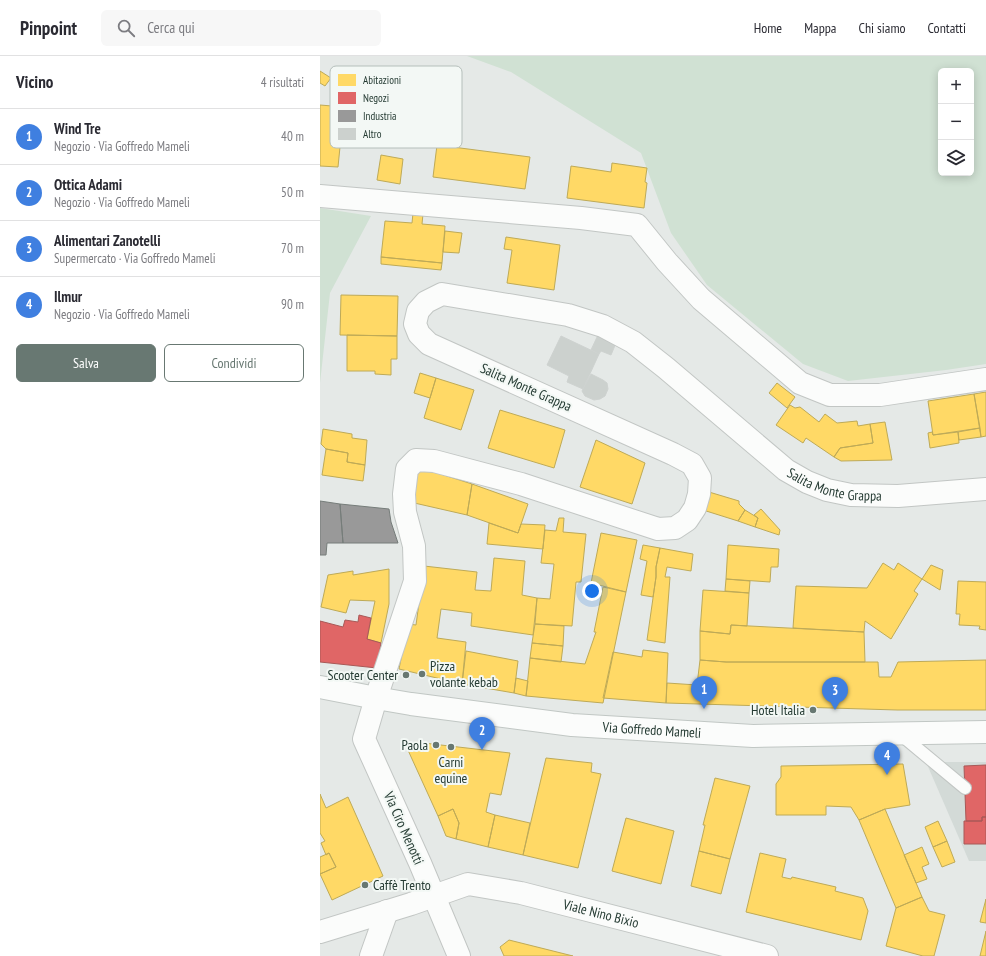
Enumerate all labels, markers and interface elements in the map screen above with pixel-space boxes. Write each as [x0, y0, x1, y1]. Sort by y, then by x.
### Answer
search box [101, 10, 381, 46]
text: Pinpoint [20, 16, 77, 40]
icon: search [115, 17, 137, 39]
text: Cerca qui [147, 18, 195, 37]
text: Home [754, 19, 782, 37]
text: Mappa [804, 19, 836, 37]
text: Chi siamo [858, 19, 906, 37]
text: Contatti [928, 19, 966, 37]
legend [330, 66, 462, 148]
map controls [938, 68, 974, 176]
button: + [938, 68, 974, 104]
text: Vicino [16, 71, 53, 93]
text: Abitazioni [363, 73, 401, 87]
text: 4 risultati [261, 74, 304, 91]
text: Negozi [363, 91, 389, 105]
button: − [938, 104, 974, 140]
text: Industria [363, 109, 396, 123]
text: Wind Tre [54, 119, 101, 138]
text: Altro [363, 127, 382, 141]
text: 1 [26, 128, 32, 145]
text: 40 m [281, 128, 304, 145]
text: Negozio · Via Goffredo Mameli [54, 138, 190, 155]
button: layers [938, 140, 974, 176]
text: Ottica Adami [54, 175, 122, 194]
text: 2 [26, 184, 32, 201]
text: 50 m [281, 184, 304, 201]
text: Negozio · Via Goffredo Mameli [54, 194, 190, 211]
text: Alimentari Zanotelli [54, 231, 161, 250]
text: 3 [26, 240, 32, 257]
text: 70 m [281, 240, 304, 257]
text: Supermercato · Via Goffredo Mameli [54, 250, 216, 267]
text: Ilmur [54, 287, 82, 306]
text: 4 [26, 296, 32, 313]
text: 90 m [281, 296, 304, 313]
text: Negozio · Via Goffredo Mameli [54, 306, 190, 323]
button: Salva [16, 344, 156, 382]
button: Condividi [164, 344, 304, 382]
street label: Salita Monte Grappa [478, 359, 574, 415]
street label: Salita Monte Grappa [784, 464, 882, 505]
your location [582, 581, 602, 601]
place label: Pizza volante kebab [430, 657, 498, 691]
place label: Scooter Center [328, 666, 398, 684]
marker: Pizza volante kebab [417, 669, 427, 679]
marker: Scooter Center [401, 670, 411, 680]
pin: 1 [691, 676, 717, 709]
pin: 3 [822, 677, 848, 710]
place label: Hotel Italia [751, 701, 805, 719]
marker: Hotel Italia [808, 705, 818, 715]
pin: 2 [469, 717, 495, 750]
street label: Via Goffredo Mameli [601, 718, 702, 742]
place label: Paola [402, 736, 428, 754]
marker: Paola [431, 740, 441, 750]
marker: Carni equine [446, 742, 456, 752]
pin: 4 [874, 742, 900, 775]
place label: Carni equine [435, 753, 468, 787]
street label: Via Ciro Menotti [380, 788, 428, 867]
place label: Caffè Trento [373, 876, 431, 894]
marker: Caffè Trento [360, 880, 370, 890]
street label: Viale Nino Bixio [560, 895, 641, 932]

